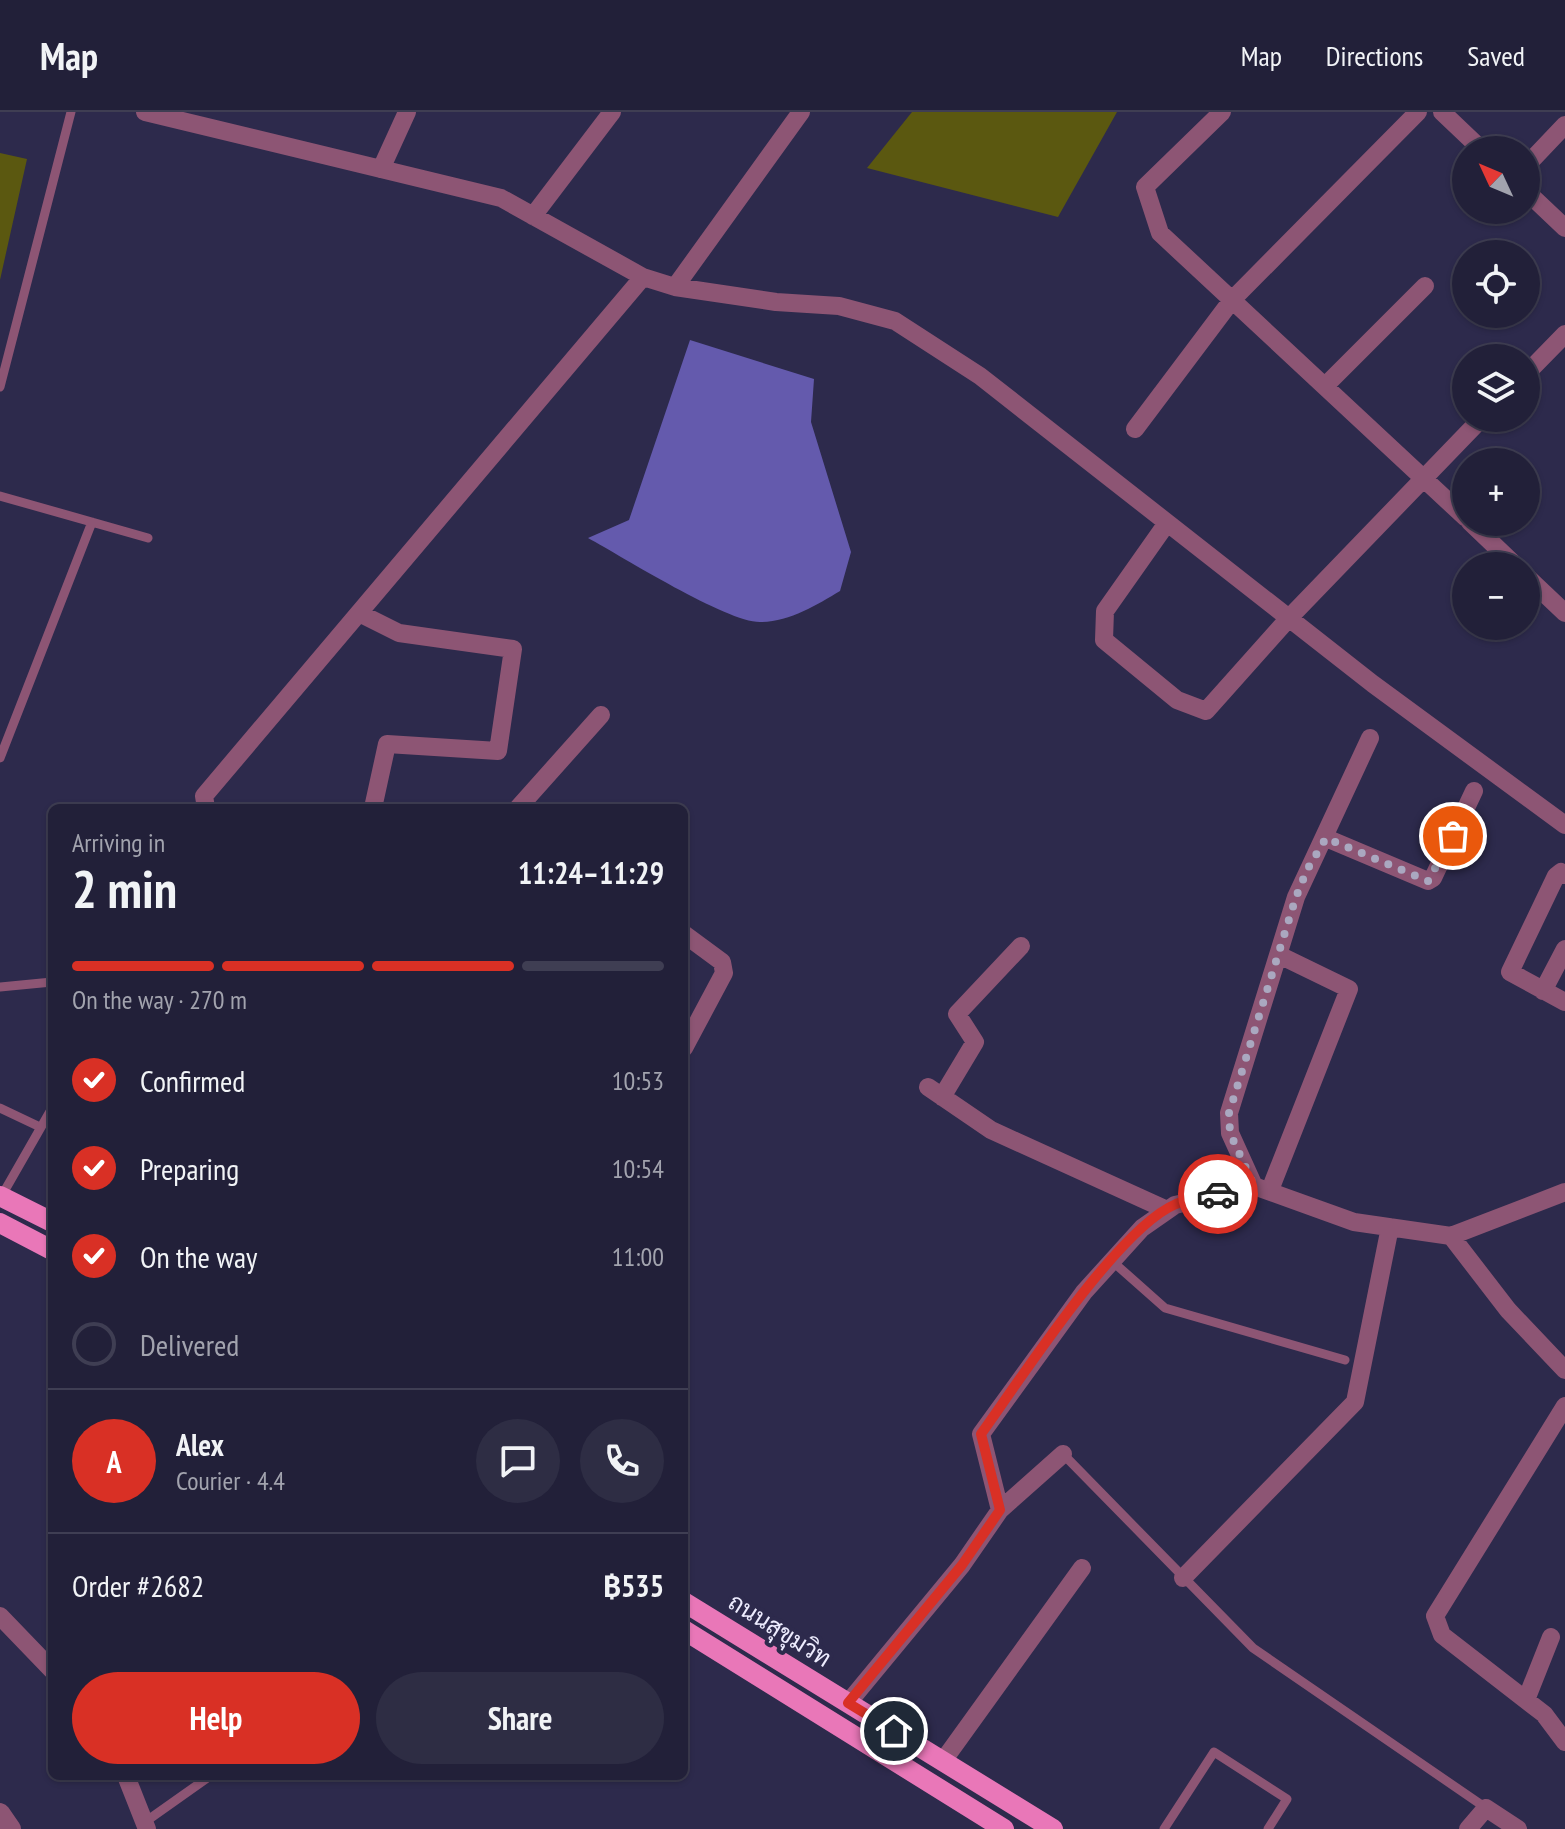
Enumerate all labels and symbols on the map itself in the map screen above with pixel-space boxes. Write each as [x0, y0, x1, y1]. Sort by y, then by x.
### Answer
north arrow [1452, 136, 1540, 224]
pin [1419, 802, 1487, 870]
courier [1178, 1154, 1258, 1234]
street label: ถนนสุขุมวิท [722, 1586, 837, 1675]
pin [860, 1697, 928, 1765]

